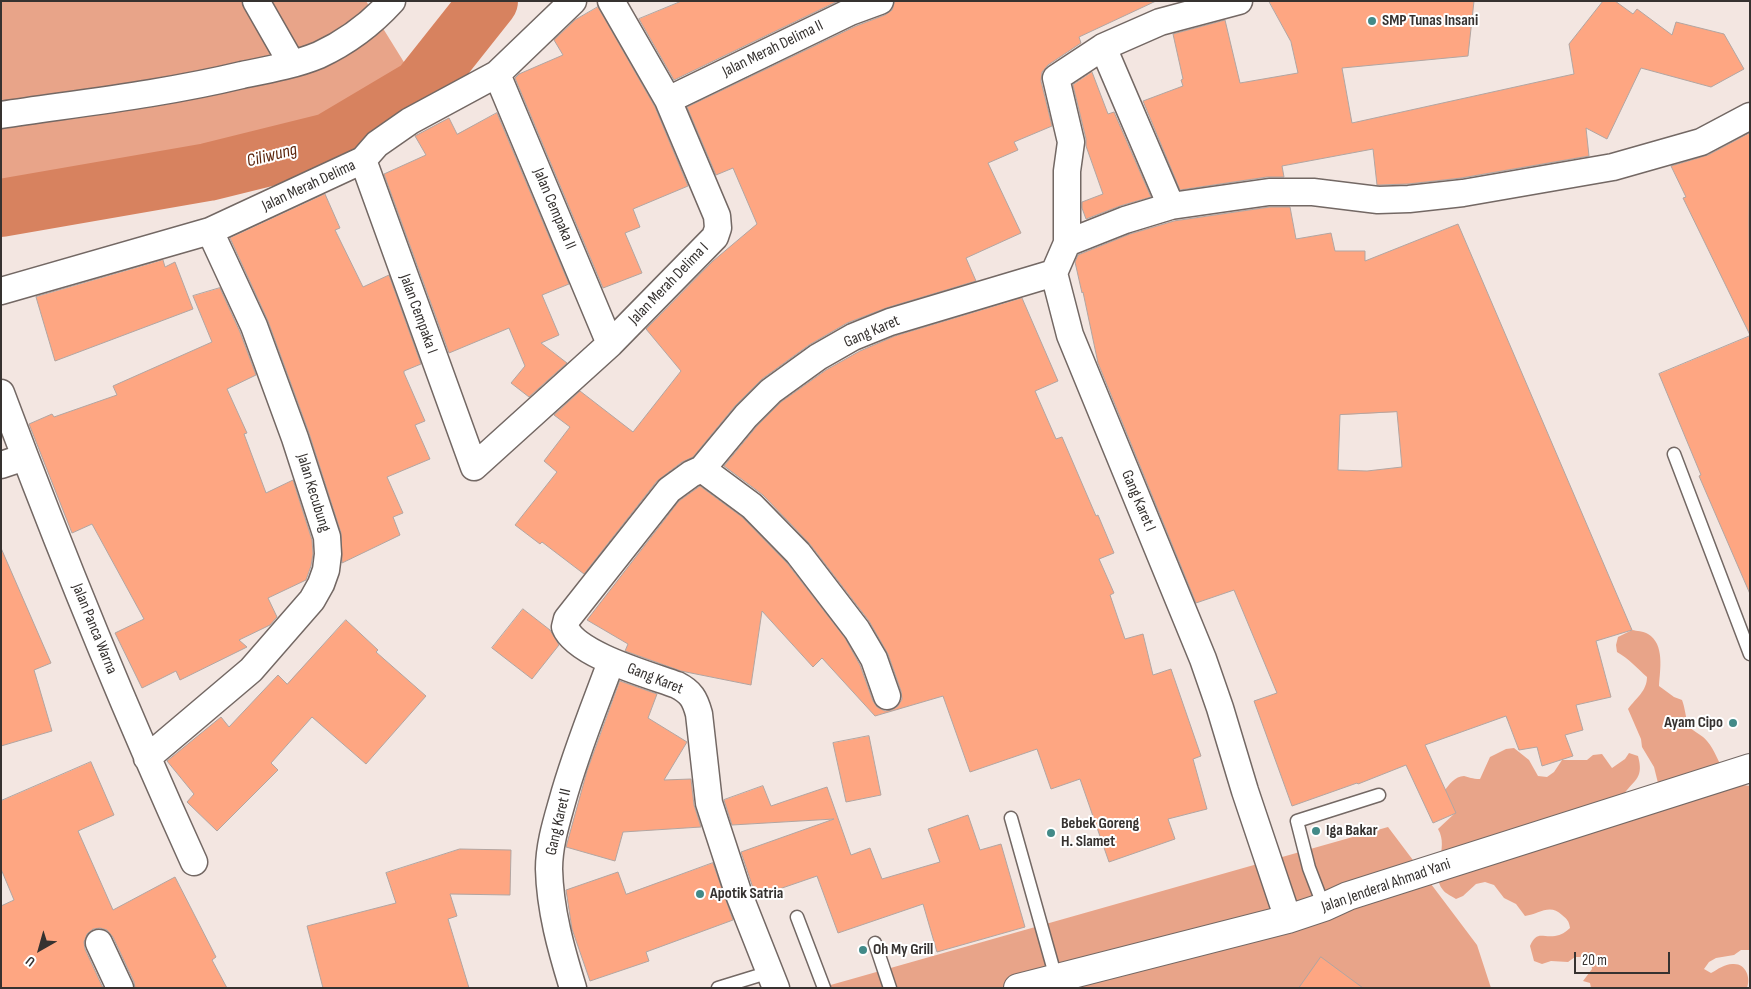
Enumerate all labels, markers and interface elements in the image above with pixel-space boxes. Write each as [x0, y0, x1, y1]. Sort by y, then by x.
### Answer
place label: SMP Tunas Insani [1382, 11, 1478, 31]
marker: SMP Tunas Insani [1366, 15, 1378, 27]
street label: Jalan Merah Delima II [719, 16, 827, 82]
water label: Ciliwung [245, 139, 299, 173]
street label: Jalan Merah Delima [259, 156, 359, 216]
street label: Jalan Cempaka II [528, 166, 580, 252]
street label: Jalan Merah Delima I [625, 239, 713, 329]
street label: Jalan Cempaka I [395, 272, 441, 356]
street label: Gang Karet [841, 312, 903, 352]
street label: Jalan Kecubung [292, 451, 334, 535]
street label: Gang Karet I [1117, 468, 1159, 534]
street label: Jalan Panca Warna [67, 581, 121, 677]
street label: Gang Karet [624, 659, 686, 699]
place label: Ayam Cipo [1664, 713, 1723, 733]
marker: Ayam Cipo [1727, 717, 1739, 729]
street label: Gang Karet II [542, 787, 576, 857]
place label: Bebek Goreng H. Slamet [1061, 814, 1139, 852]
place label: Iga Bakar [1326, 821, 1378, 841]
marker: Iga Bakar [1310, 825, 1322, 837]
marker: Bebek Goreng H. Slamet [1045, 827, 1057, 839]
street label: Jalan Jenderal Ahmad Yani [1319, 855, 1453, 917]
place label: Apotik Satria [710, 884, 783, 904]
marker: Apotik Satria [694, 888, 706, 900]
north arrow [15, 924, 65, 974]
place label: Oh My Grill [873, 940, 933, 960]
scale bar [1576, 942, 1672, 974]
marker: Oh My Grill [857, 944, 869, 956]
text: 20 m [1582, 951, 1607, 970]
text: U [22, 952, 39, 970]

